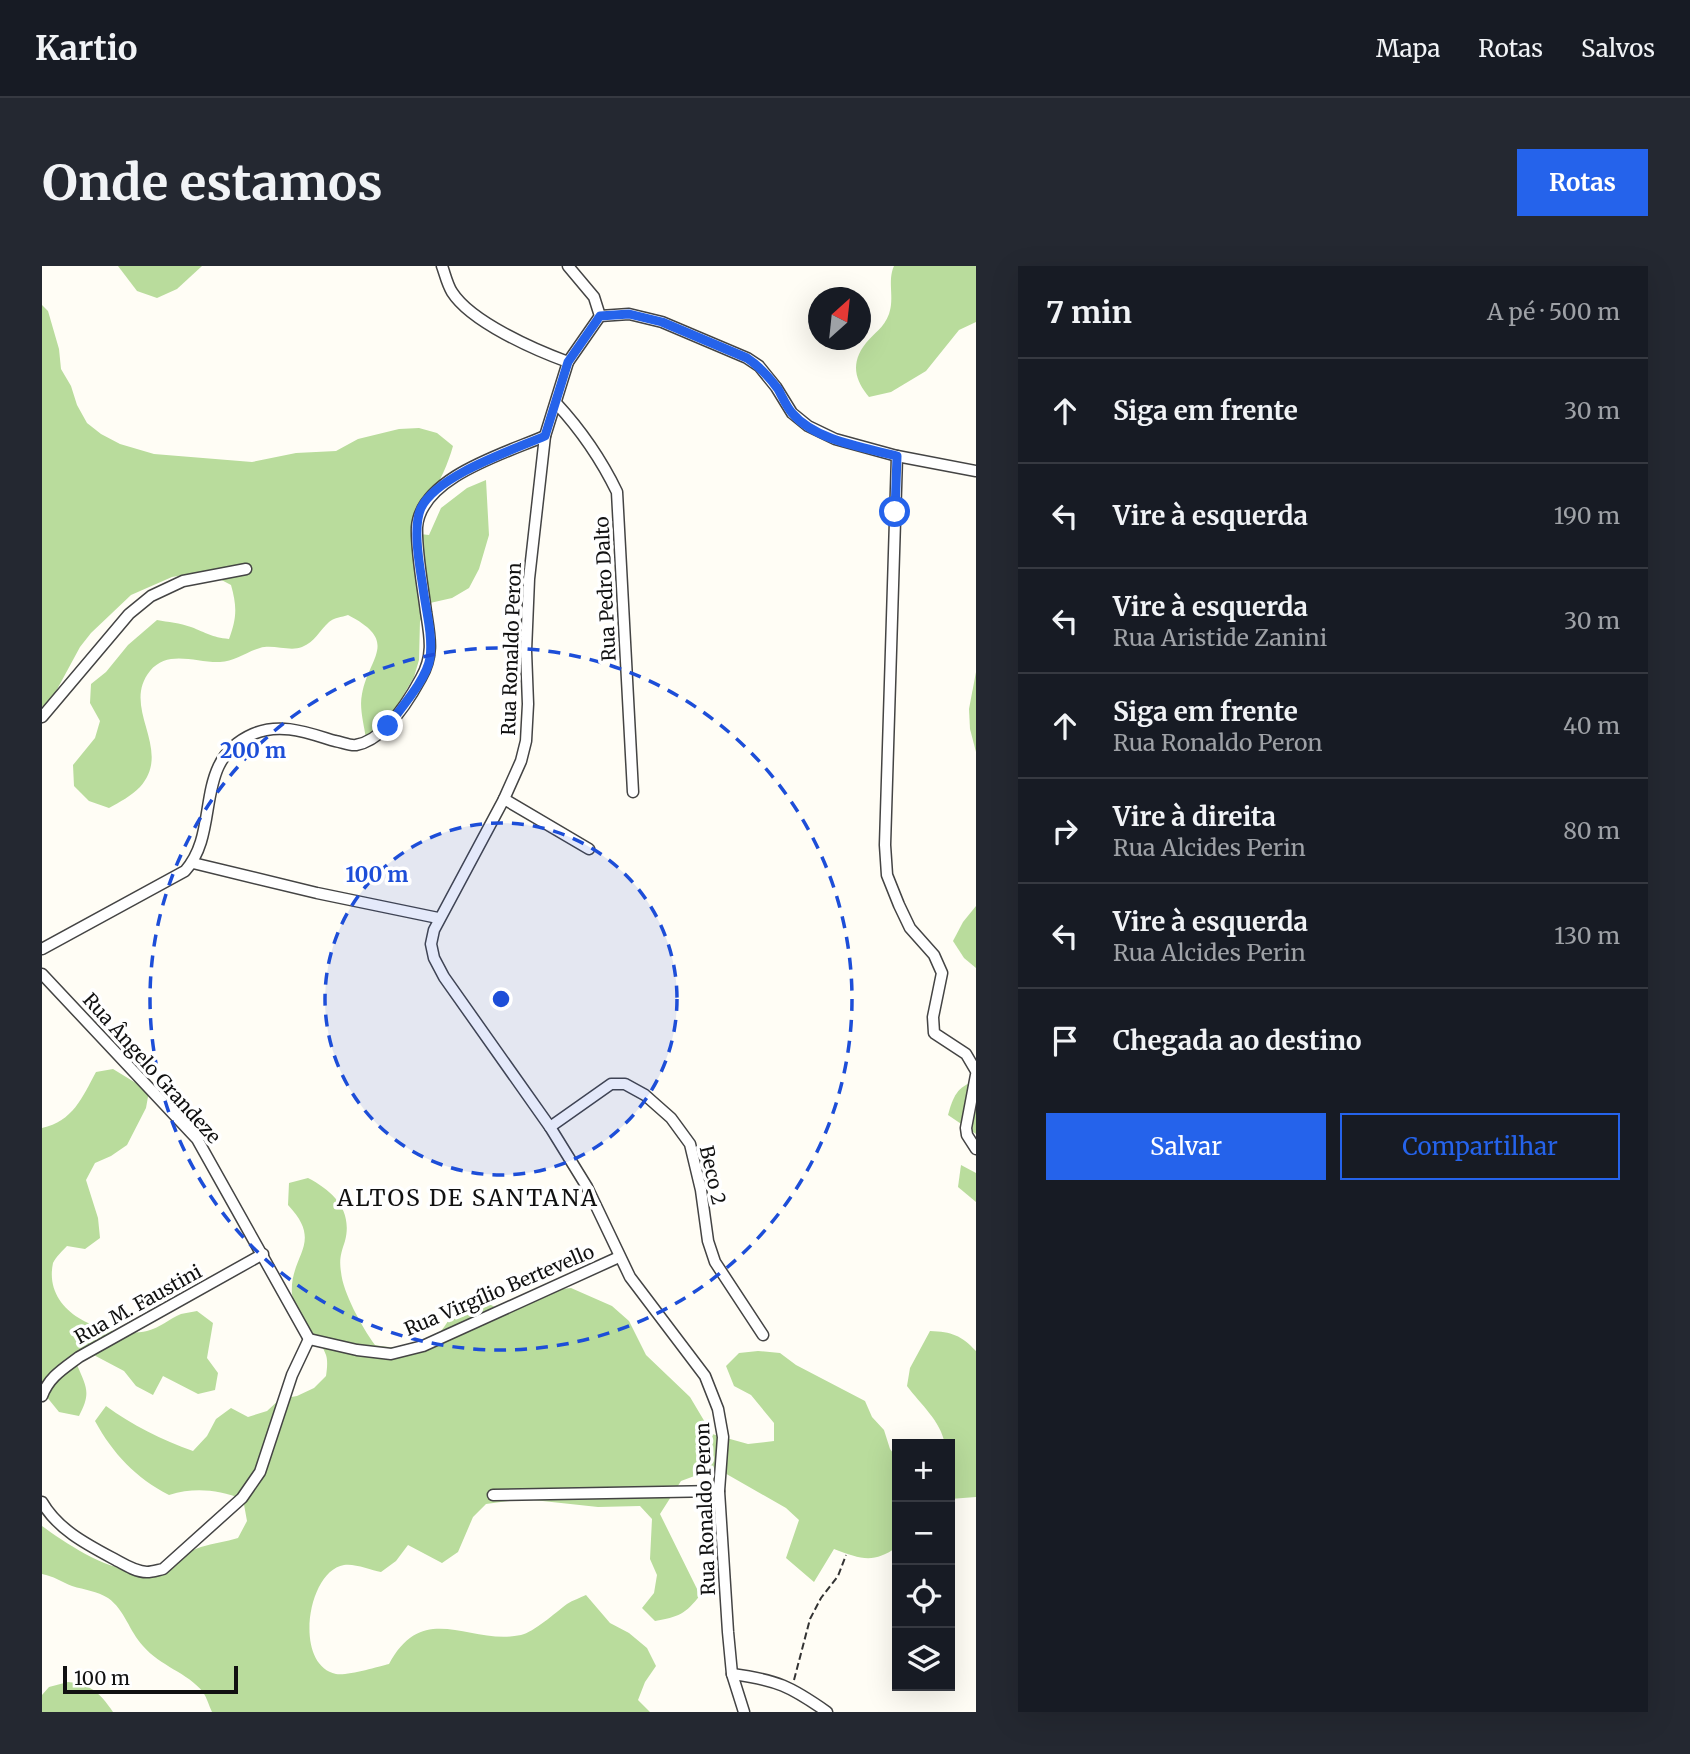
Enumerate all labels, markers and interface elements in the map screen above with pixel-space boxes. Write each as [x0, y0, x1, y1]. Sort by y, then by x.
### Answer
text: Kartio [35, 28, 138, 69]
text: Mapa [1376, 33, 1440, 64]
text: Rotas [1478, 33, 1543, 64]
text: Salvos [1581, 33, 1655, 64]
button: Rotas [1517, 149, 1648, 216]
text: Onde estamos [42, 152, 383, 213]
north arrow [808, 287, 871, 350]
text: 7 min [1046, 293, 1132, 331]
text: A pé · 500 m [1487, 297, 1620, 326]
icon: ahead [1046, 392, 1084, 430]
text: Siga em frente [1113, 394, 1298, 427]
text: 30 m [1564, 396, 1620, 425]
route start [879, 496, 910, 527]
icon: left [1046, 497, 1084, 535]
text: Vire à esquerda [1113, 499, 1308, 532]
text: 190 m [1554, 501, 1620, 530]
street label: Rua Pedro Dalto [589, 516, 621, 662]
street label: Rua Ronaldo Peron [496, 562, 526, 736]
text: Vire à esquerda [1113, 590, 1308, 623]
icon: left [1046, 602, 1084, 640]
text: 30 m [1564, 606, 1620, 635]
text: Rua Aristide Zanini [1113, 623, 1327, 652]
text: Siga em frente [1113, 695, 1298, 728]
icon: ahead [1046, 707, 1084, 745]
route end [372, 710, 403, 741]
text: 40 m [1563, 711, 1620, 740]
text: Rua Ronaldo Peron [1113, 728, 1323, 757]
text: 200 m [220, 737, 286, 764]
text: Vire à direita [1113, 800, 1276, 833]
icon: right [1046, 812, 1084, 850]
text: 80 m [1563, 816, 1620, 845]
text: Rua Alcides Perin [1113, 833, 1306, 862]
text: 100 m [346, 861, 408, 888]
text: Vire à esquerda [1113, 905, 1308, 938]
icon: left [1046, 917, 1084, 955]
text: 130 m [1554, 921, 1620, 950]
text: Rua Alcides Perin [1113, 938, 1306, 967]
centre of rings [489, 987, 513, 1011]
street label: Rua Ângelo Grandeze [78, 988, 226, 1148]
icon: arrive [1046, 1022, 1084, 1060]
text: Chegada ao destino [1113, 1024, 1362, 1057]
button: Salvar [1046, 1113, 1326, 1180]
button: Compartilhar [1340, 1113, 1620, 1180]
street label: Beco 2 [695, 1143, 731, 1207]
district label: ALTOS DE SANTANA [336, 1183, 599, 1212]
street label: Rua Virgílio Bertevello [400, 1239, 598, 1341]
street label: Rua M. Faustini [70, 1259, 206, 1349]
street label: Rua Ronaldo Peron [690, 1422, 720, 1596]
map controls [892, 1439, 955, 1691]
button: + [892, 1439, 955, 1502]
button: − [892, 1502, 955, 1565]
button: locate [892, 1565, 955, 1628]
button: layers [892, 1628, 955, 1691]
scale bar [63, 1663, 238, 1695]
text: 100 m [74, 1666, 130, 1690]

